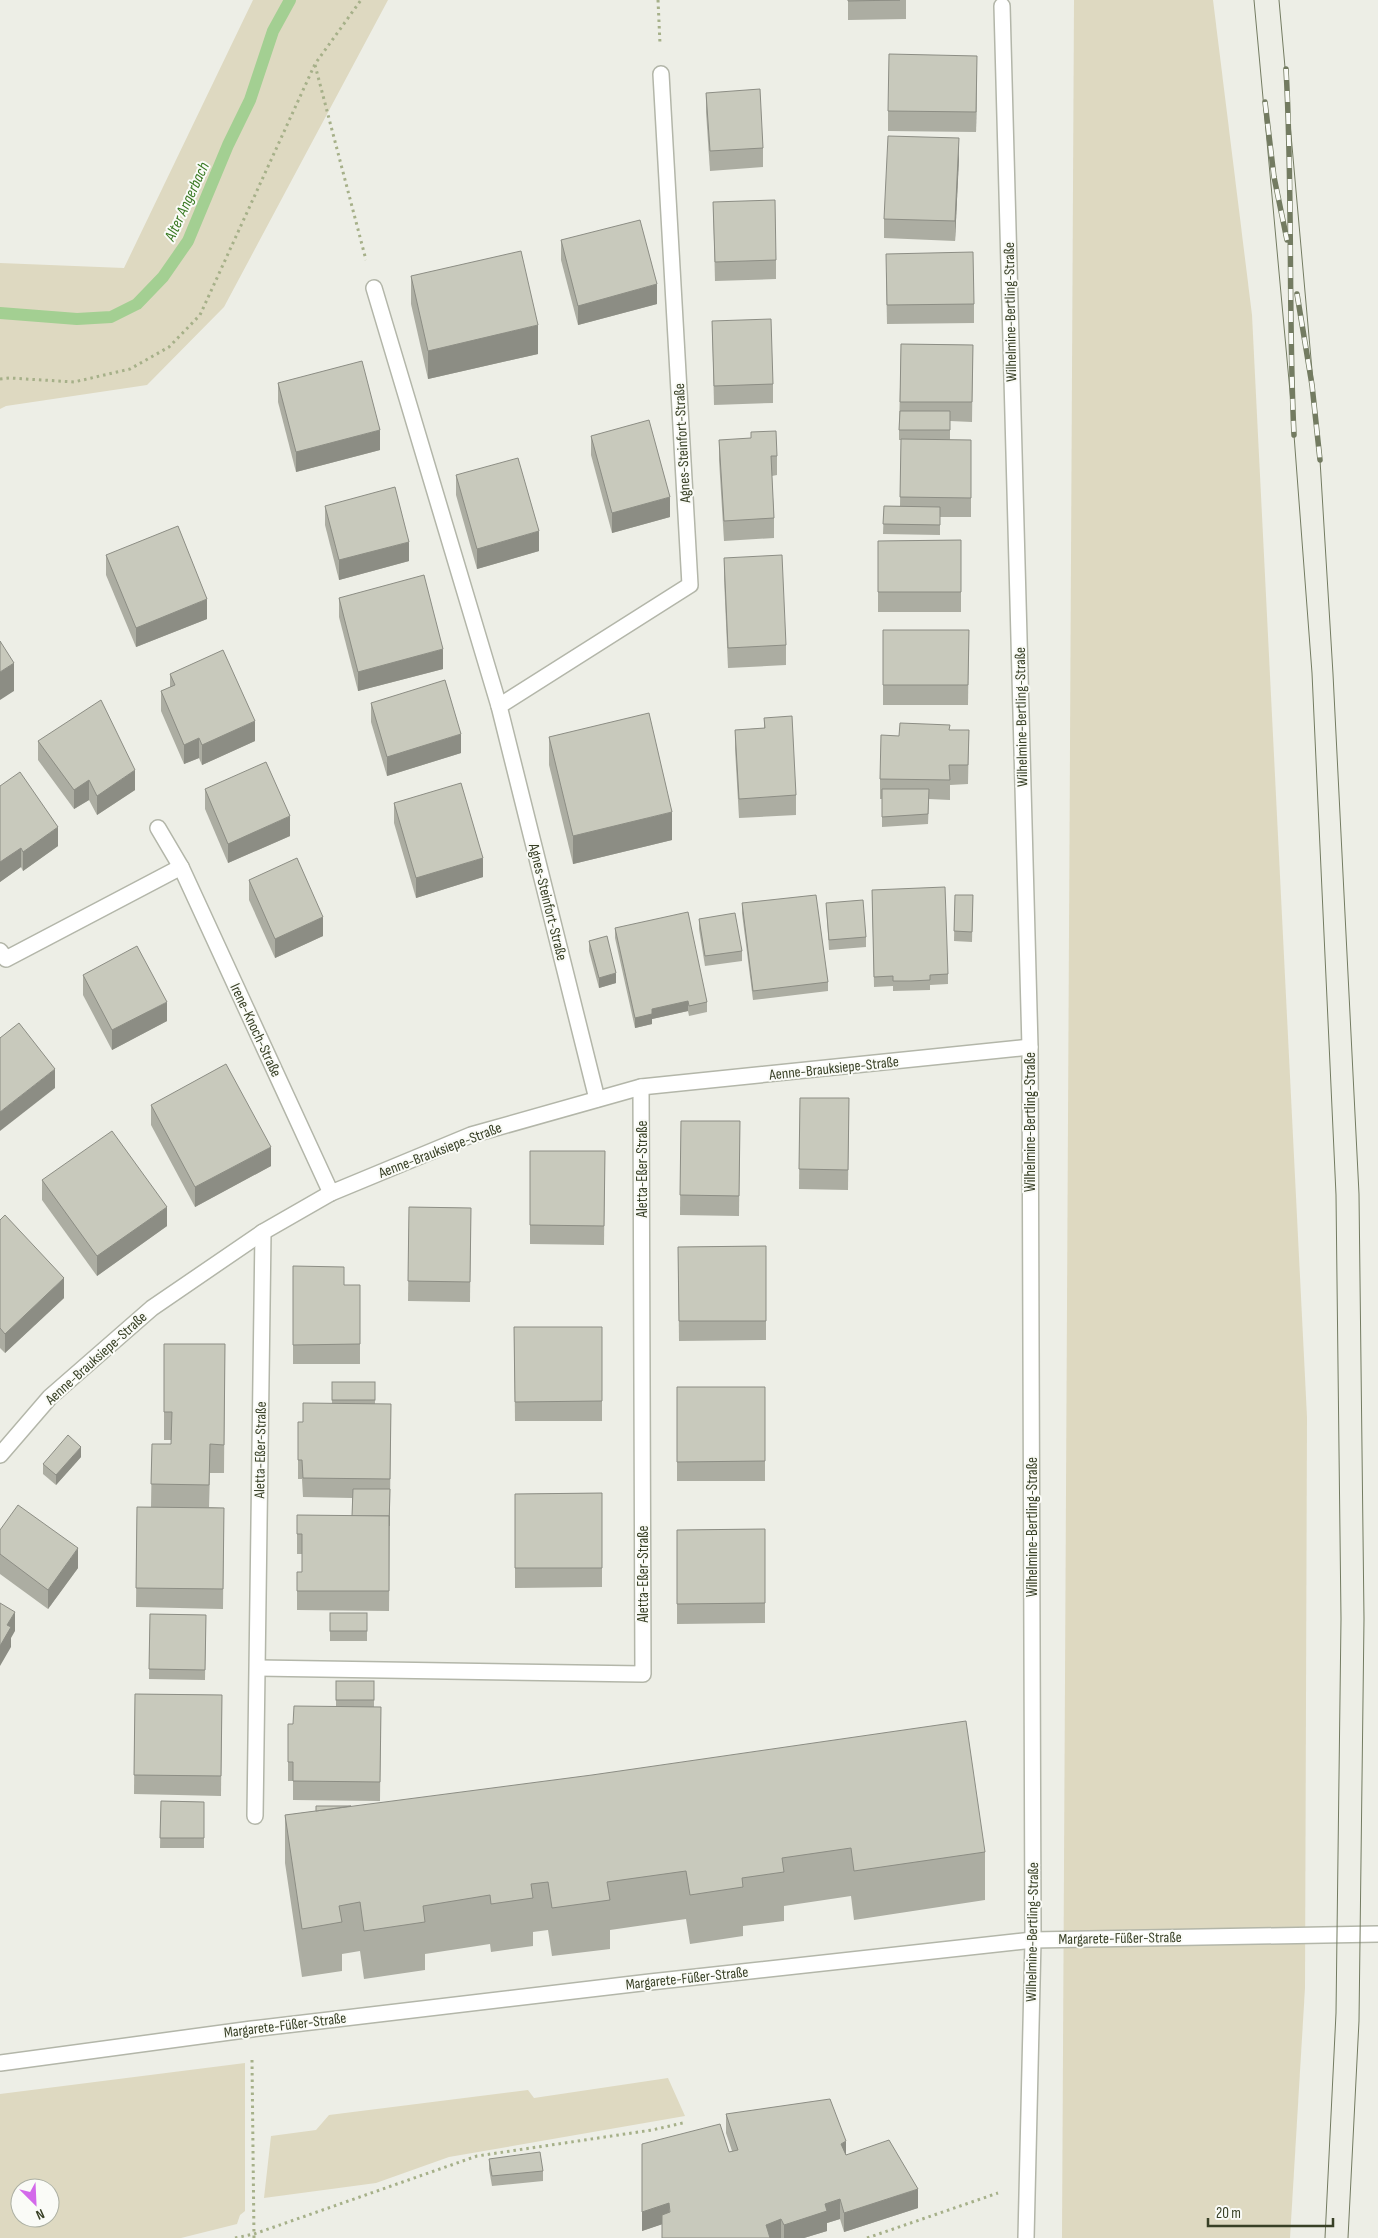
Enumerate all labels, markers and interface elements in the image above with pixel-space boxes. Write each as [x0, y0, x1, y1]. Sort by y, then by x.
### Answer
water label: Alter Angerbach [160, 159, 214, 245]
street label: Wilhelmine-Bertling-Straße [1000, 242, 1021, 382]
street label: Agnes-Steinfort-Straße [670, 383, 695, 504]
street label: Wilhelmine-Bertling-Straße [1011, 647, 1032, 787]
street label: Agnes-Steinfort-Straße [524, 841, 571, 963]
street label: Irene-Knoch-Straße [226, 980, 286, 1080]
street label: Aenne-Brauksiepe-Straße [767, 1052, 900, 1085]
street label: Wilhelmine-Bertling-Straße [1021, 1052, 1040, 1192]
street label: Aenne-Brauksiepe-Straße [375, 1118, 504, 1183]
street label: Aletta-Eßer-Straße [633, 1120, 652, 1219]
street label: Aenne-Brauksiepe-Straße [41, 1308, 151, 1410]
street label: Aletta-Eßer-Straße [250, 1401, 271, 1500]
street label: Wilhelmine-Bertling-Straße [1023, 1457, 1042, 1597]
street label: Aletta-Eßer-Straße [634, 1525, 653, 1624]
street label: Wilhelmine-Bertling-Straße [1022, 1862, 1043, 2002]
street label: Margarete-Füßer-Straße [1058, 1928, 1182, 1949]
street label: Margarete-Füßer-Straße [625, 1963, 749, 1994]
street label: Margarete-Füßer-Straße [223, 2009, 347, 2042]
north arrow [10, 2178, 60, 2228]
scale bar [1208, 2196, 1333, 2228]
text: 20 m [1216, 2204, 1241, 2223]
text: N [33, 2205, 47, 2224]

